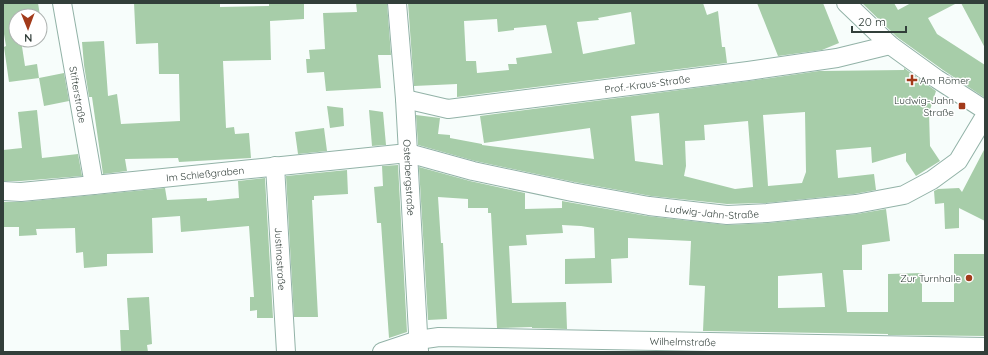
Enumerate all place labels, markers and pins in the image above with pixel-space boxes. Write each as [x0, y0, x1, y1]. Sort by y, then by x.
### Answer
place label: Am Römer [920, 74, 970, 87]
marker: Am Römer [907, 75, 917, 85]
place label: Ludwig-Jahn Straße [894, 94, 954, 119]
marker: Ludwig-Jahn Straße [957, 101, 967, 111]
place label: Zur Turnhalle [900, 272, 961, 285]
marker: Zur Turnhalle [964, 273, 974, 283]

